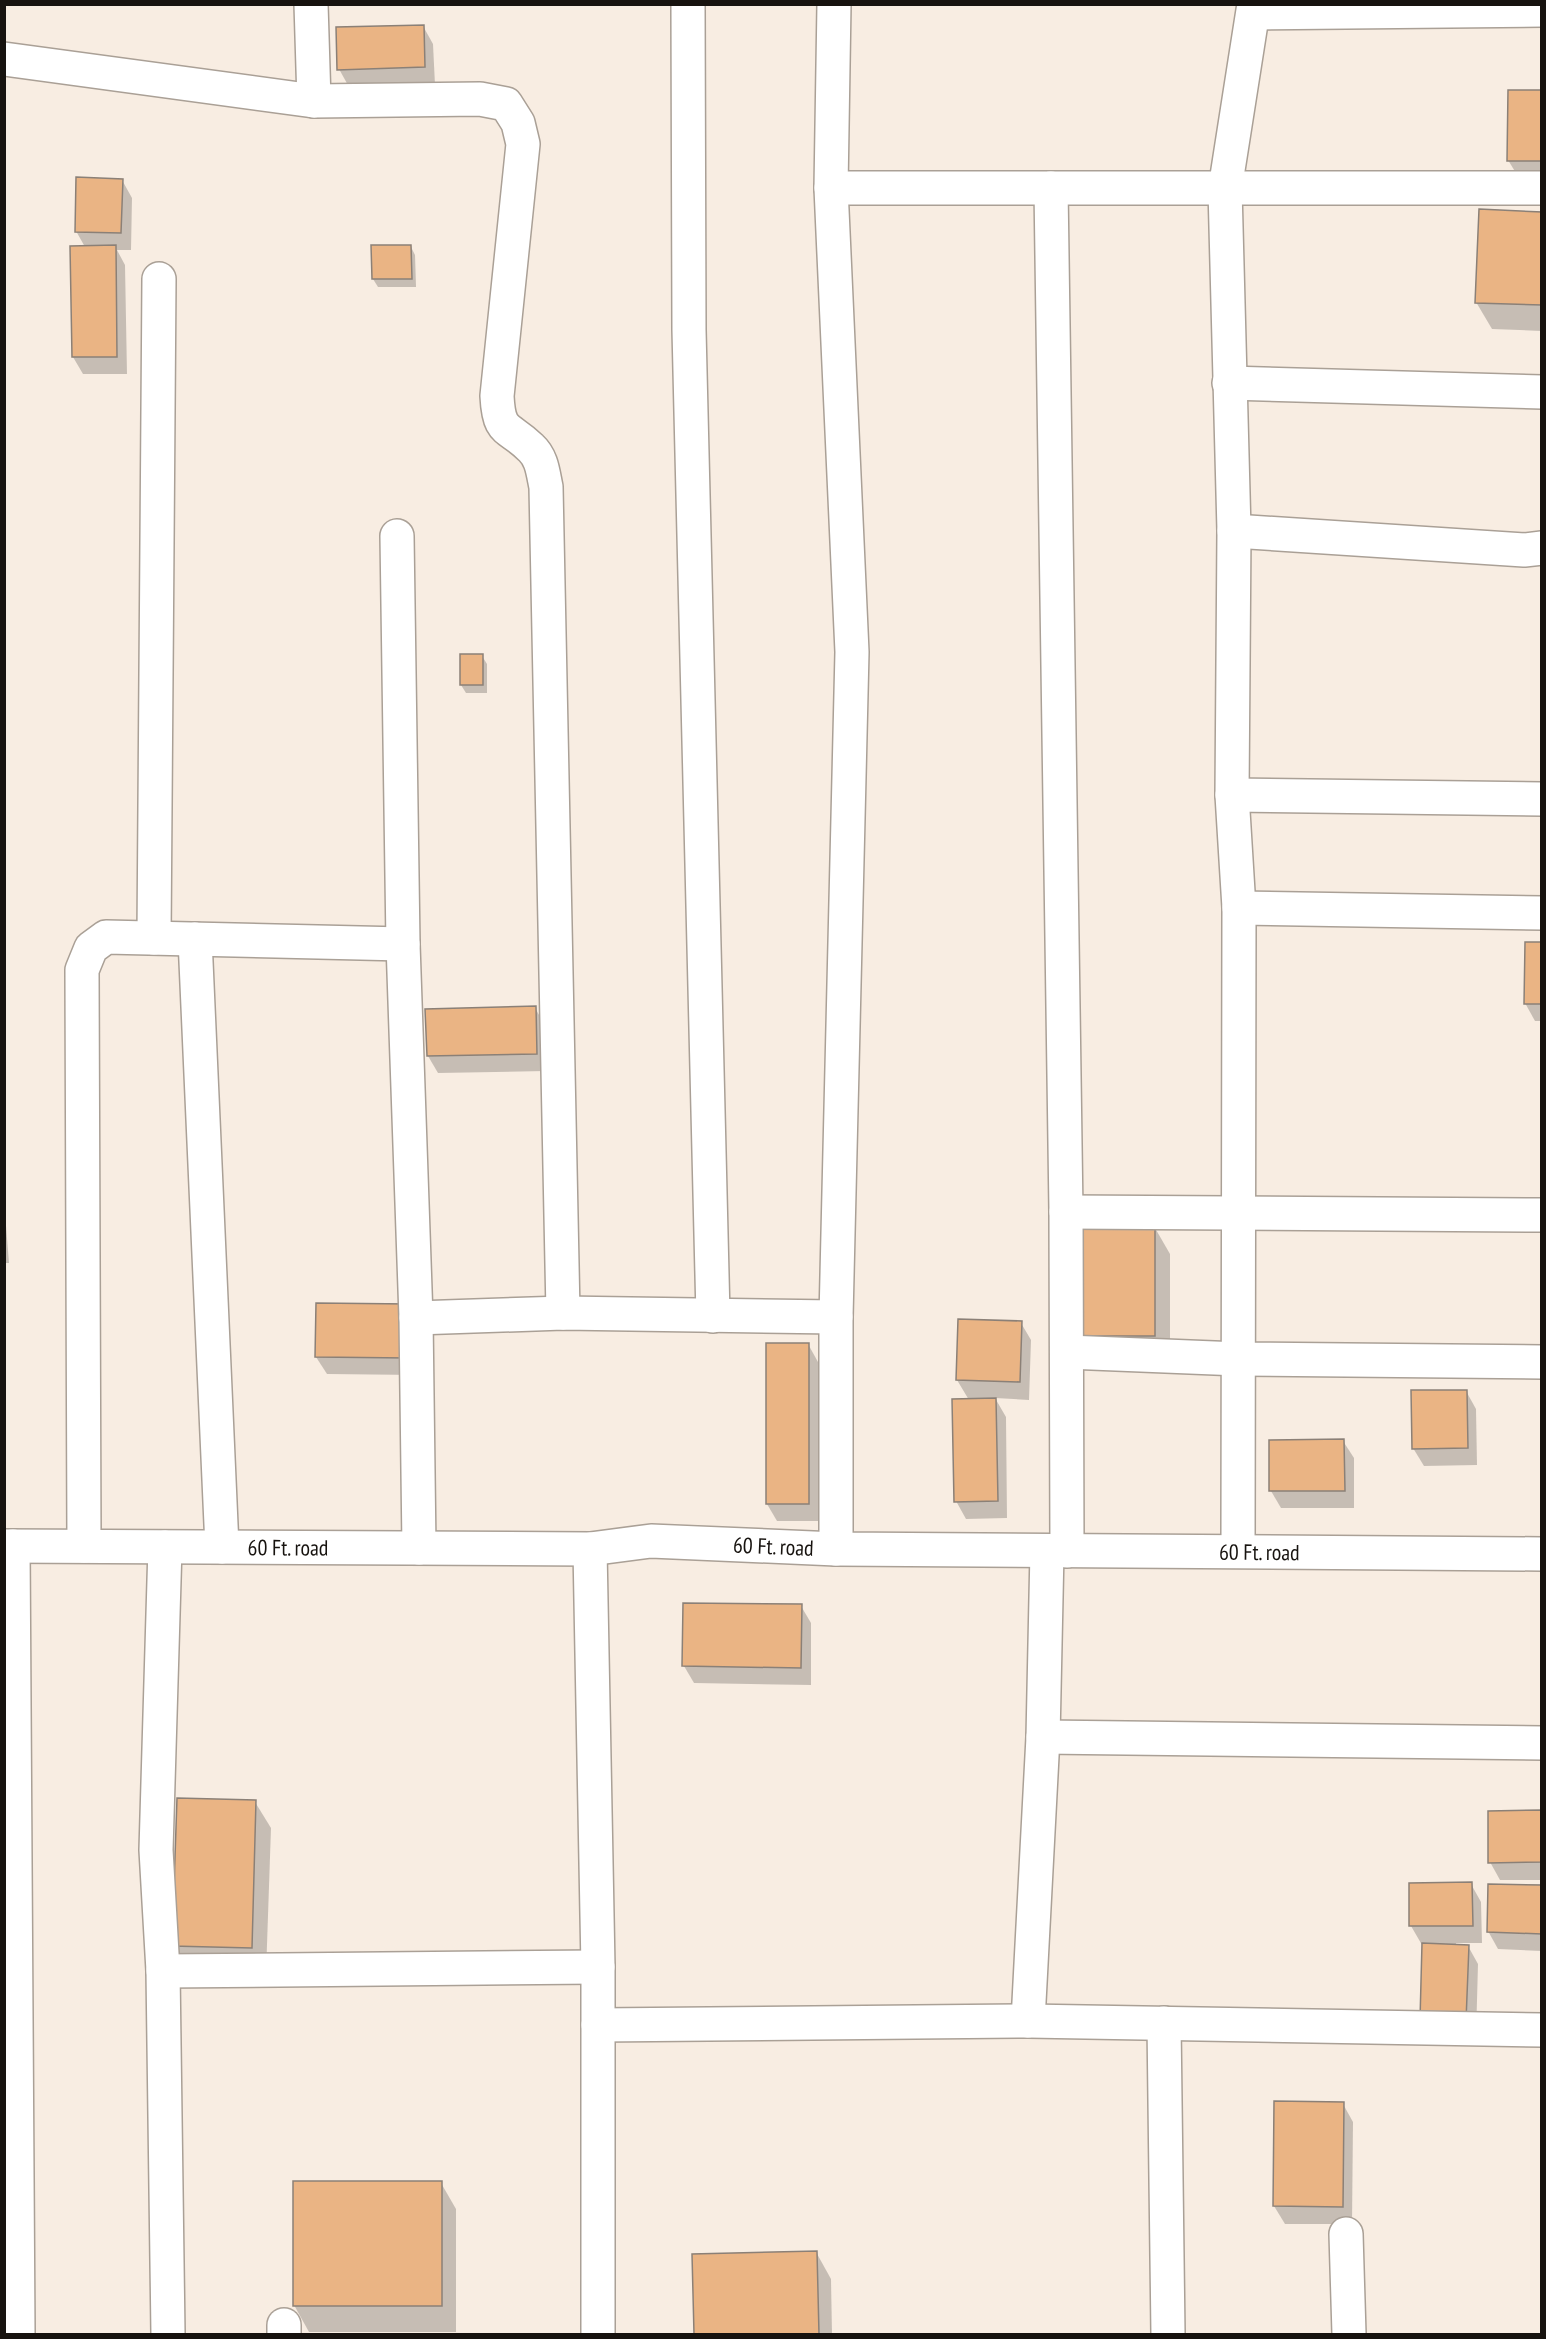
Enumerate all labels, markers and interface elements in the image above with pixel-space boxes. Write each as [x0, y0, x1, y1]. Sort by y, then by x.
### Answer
street label: 60 Ft. road [732, 1531, 814, 1562]
street label: 60 Ft. road [248, 1533, 328, 1562]
street label: 60 Ft. road [1219, 1538, 1300, 1566]

